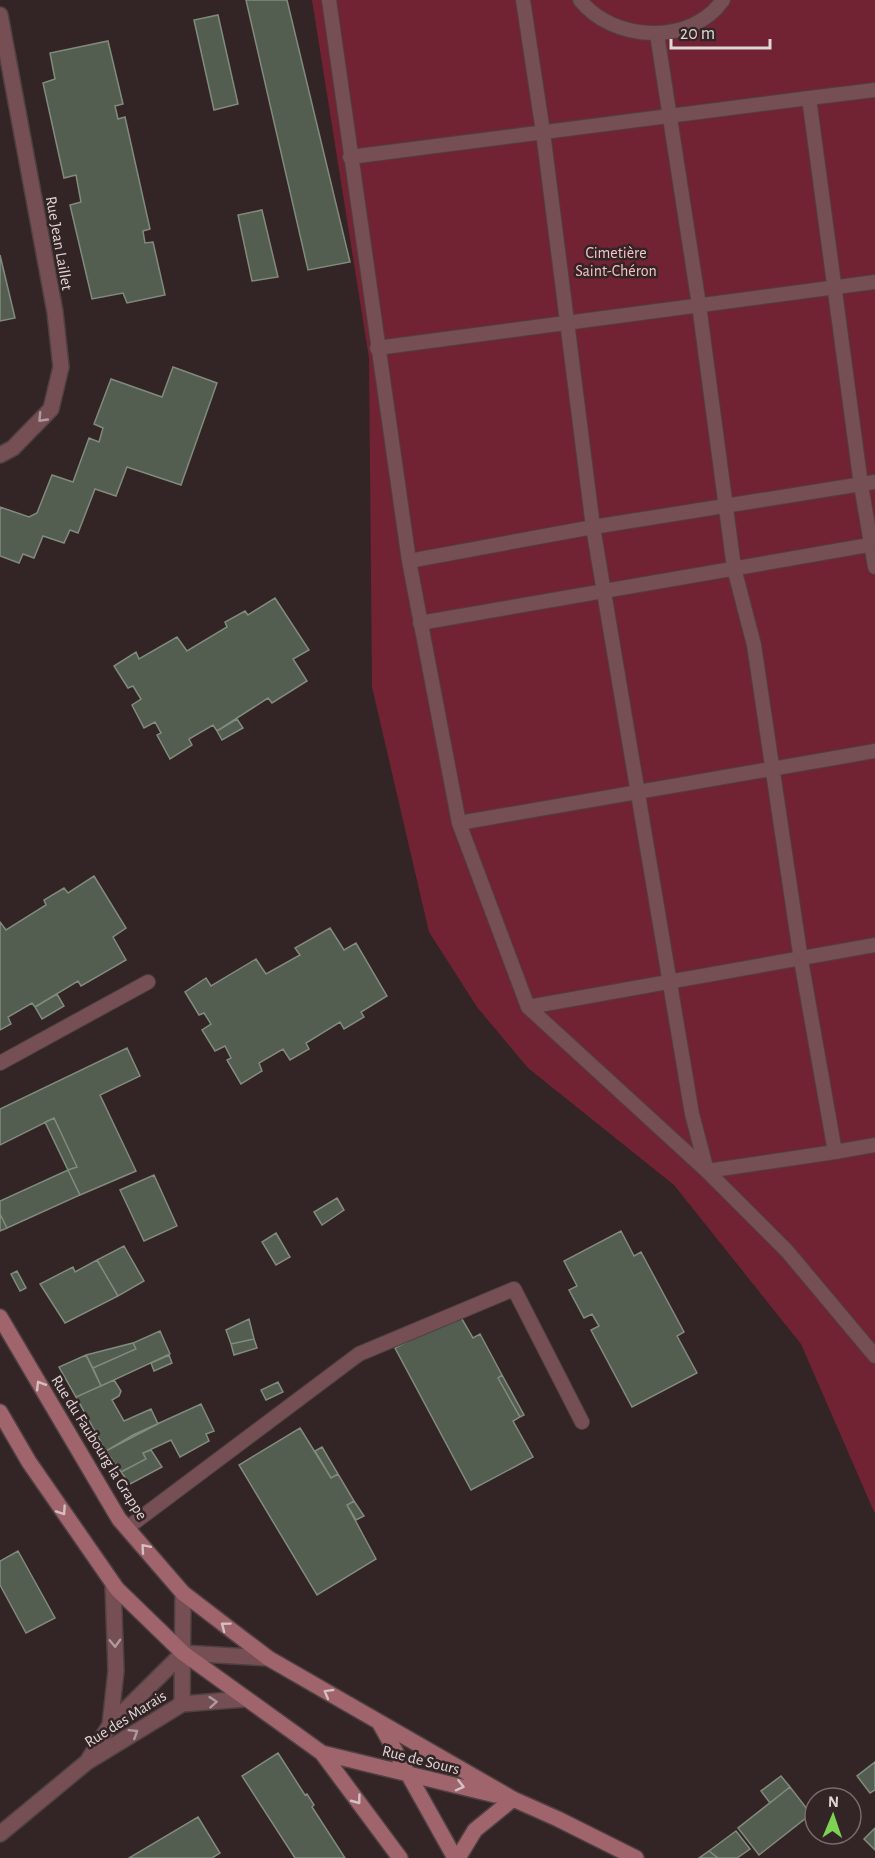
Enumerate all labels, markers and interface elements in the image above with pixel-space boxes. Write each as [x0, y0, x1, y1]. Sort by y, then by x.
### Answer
scale bar [671, 12, 770, 50]
text: 20 m [680, 25, 715, 43]
street label: Rue Jean Laillet [43, 195, 75, 291]
park label: Cimetière Saint-Chéron [575, 245, 657, 279]
one-way arrow [38, 412, 49, 422]
street label: Rue du Faubourg la Grappe [48, 1373, 150, 1523]
one-way arrow [36, 1381, 47, 1391]
one-way arrow [55, 1504, 66, 1515]
one-way arrow [141, 1544, 152, 1555]
one-way arrow [221, 1623, 232, 1634]
one-way arrow [108, 1639, 121, 1648]
street label: Rue des Marais [82, 1687, 169, 1750]
one-way arrow [324, 1689, 334, 1700]
one-way arrow [209, 1696, 218, 1709]
one-way arrow [127, 1729, 138, 1740]
street label: Rue de Sours [380, 1743, 461, 1777]
one-way arrow [455, 1779, 465, 1792]
north arrow [803, 1786, 863, 1846]
one-way arrow [349, 1793, 360, 1804]
text: N [828, 1794, 839, 1810]

